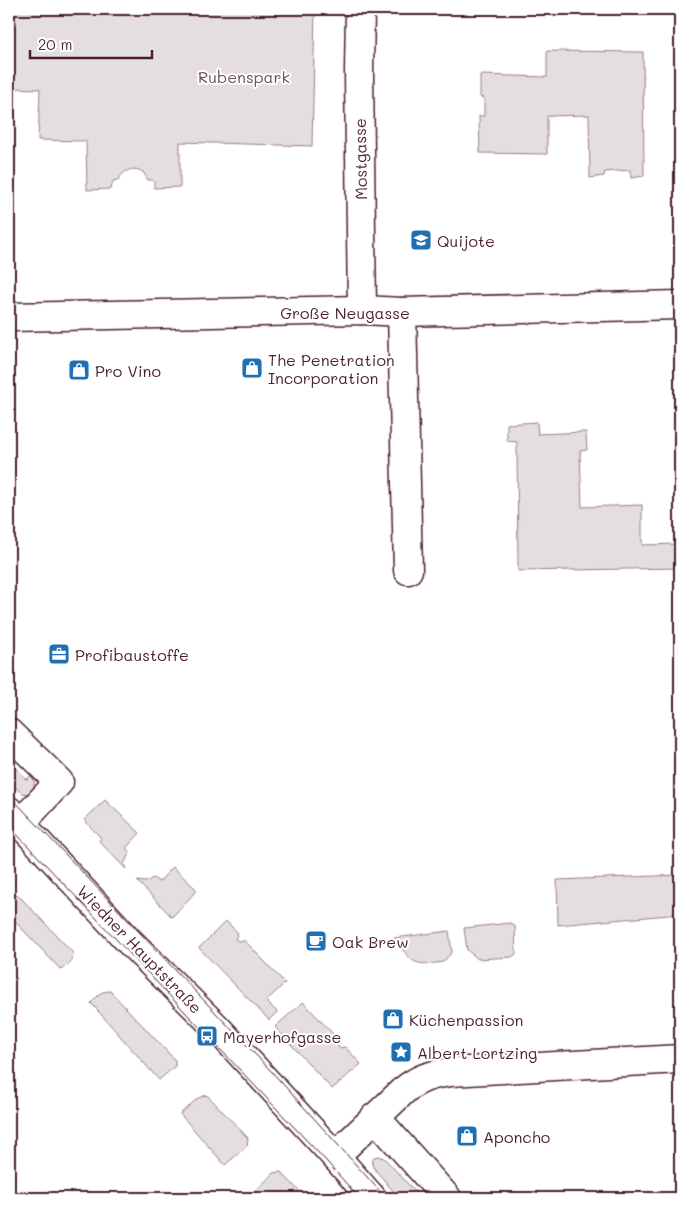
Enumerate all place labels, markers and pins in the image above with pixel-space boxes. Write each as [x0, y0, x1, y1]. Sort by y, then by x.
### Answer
school or university icon: Quijote [409, 228, 433, 252]
place label: Quijote [437, 230, 495, 251]
place label: The Penetration Incorporation [268, 349, 395, 388]
shop icon: The Penetration Incorporation [240, 356, 264, 380]
shop icon: Pro Vino [67, 358, 91, 382]
place label: Pro Vino [95, 360, 161, 381]
office icon: Profibaustoffe [47, 642, 71, 666]
place label: Profibaustoffe [75, 644, 189, 665]
cafe icon: Oak Brew [304, 929, 328, 953]
place label: Oak Brew [332, 931, 409, 952]
shop icon: Küchenpassion [381, 1007, 405, 1031]
place label: Küchenpassion [409, 1009, 523, 1030]
bus stop icon: Mayerhofgasse [195, 1024, 219, 1048]
place label: Mayerhofgasse [223, 1026, 341, 1047]
place icon: Albert Lortzing [389, 1040, 413, 1064]
place label: Albert Lortzing [417, 1042, 537, 1063]
shop icon: Aponcho [455, 1124, 479, 1148]
place label: Aponcho [483, 1126, 550, 1147]

